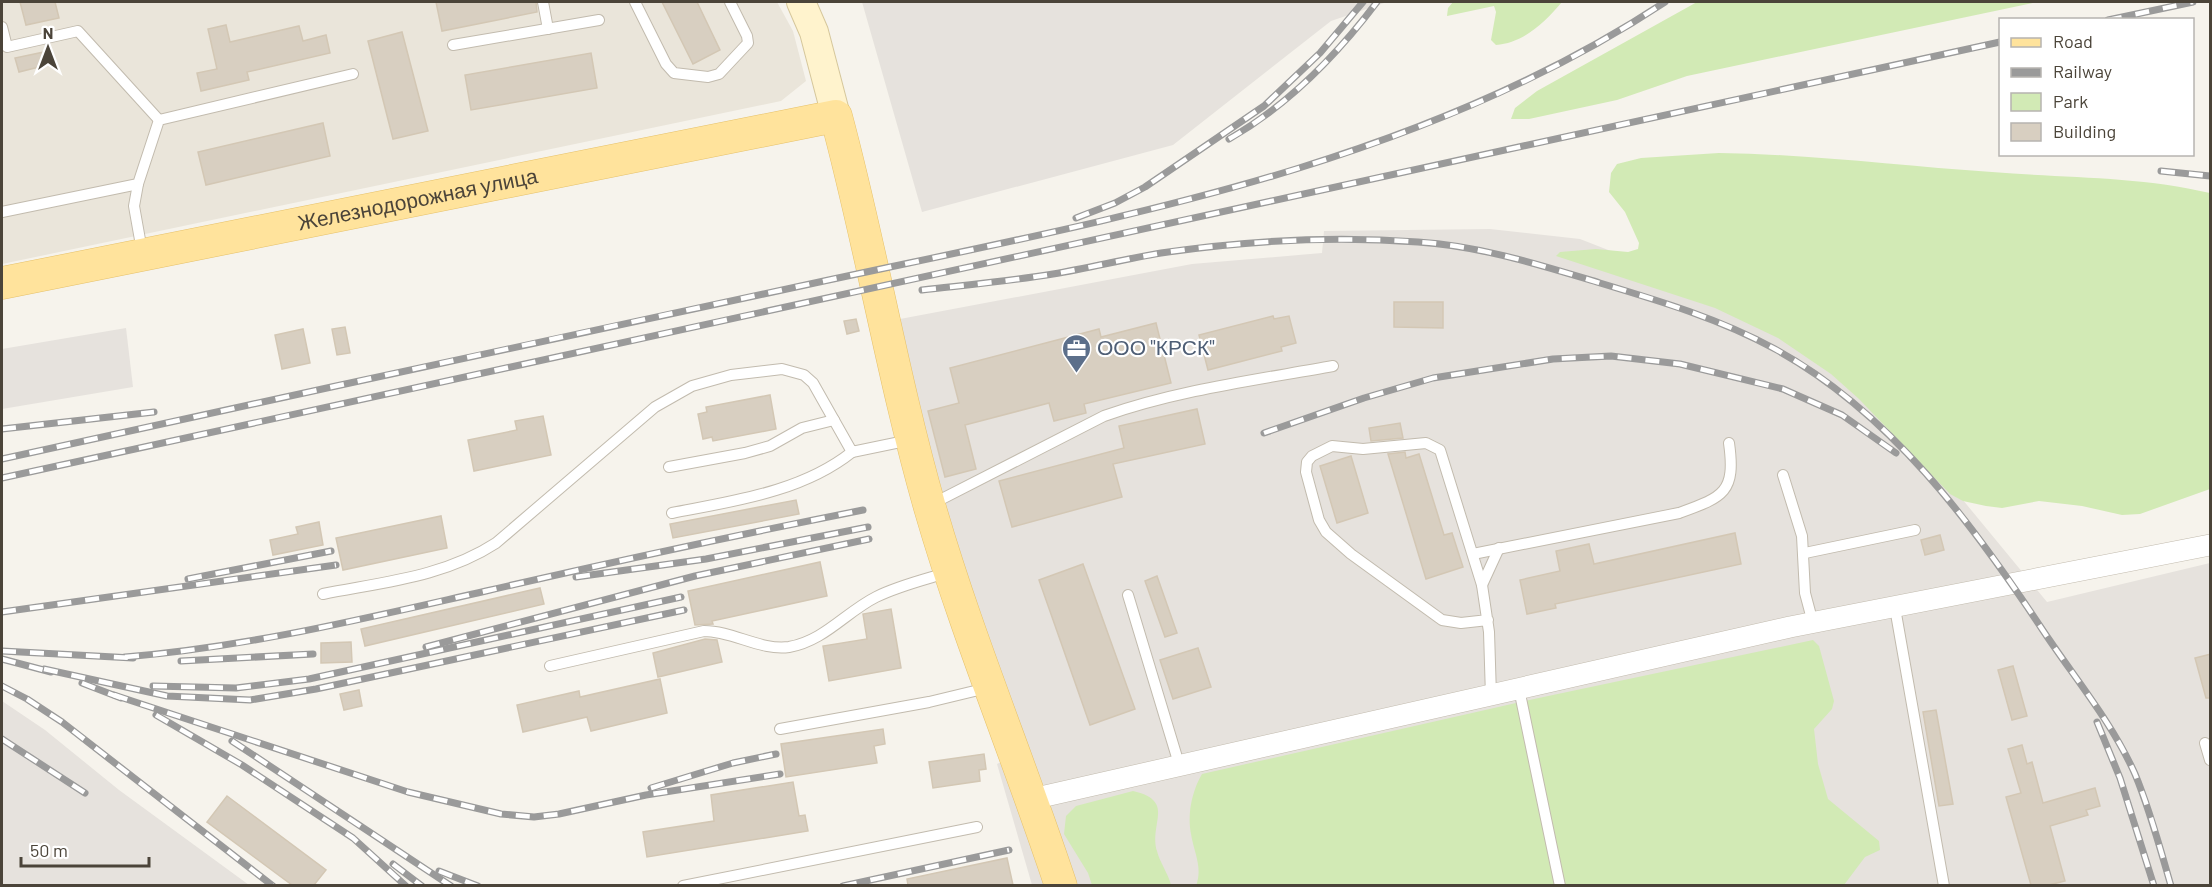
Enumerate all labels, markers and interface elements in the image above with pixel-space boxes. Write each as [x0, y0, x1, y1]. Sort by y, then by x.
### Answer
north arrow [18, 18, 78, 78]
legend [1999, 18, 2194, 156]
text: N [43, 23, 53, 42]
text: Road [2053, 30, 2093, 52]
text: Railway [2053, 60, 2112, 82]
text: Park [2053, 90, 2088, 112]
text: Building [2053, 120, 2116, 142]
street label: Железнодорожная улица [295, 162, 540, 234]
office icon: ООО "КРСК" [1060, 332, 1092, 374]
place label: ООО "КРСК" [1097, 334, 1215, 359]
scale bar [21, 830, 148, 868]
text: 50 m [30, 839, 68, 861]

